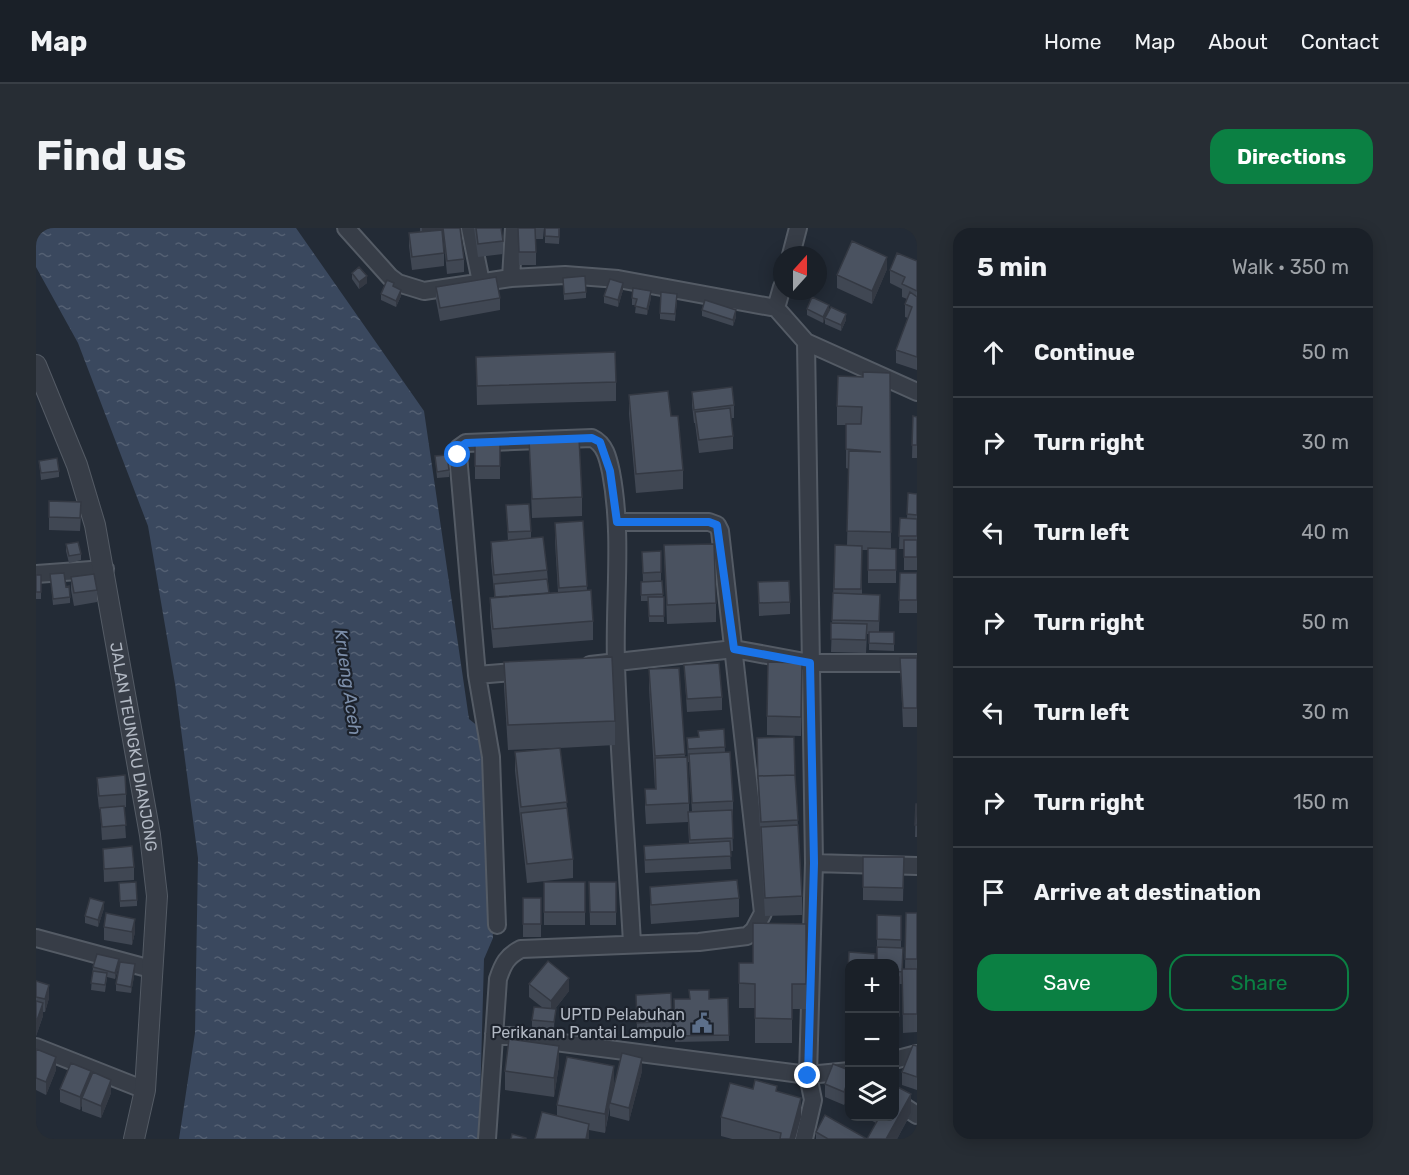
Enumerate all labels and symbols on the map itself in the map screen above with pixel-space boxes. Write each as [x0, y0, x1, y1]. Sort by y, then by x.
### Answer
north arrow [773, 246, 827, 300]
route start [444, 441, 470, 467]
water label: Krueng Aceh [330, 628, 366, 736]
street label: JALAN TEUNGKU DIANJONG [106, 641, 161, 853]
place label: UPTD Pelabuhan Perikanan Pantai Lampulo [491, 1005, 685, 1042]
public building icon: UPTD Pelabuhan Perikanan Pantai Lampulo [690, 1011, 714, 1035]
route end [794, 1062, 820, 1088]

